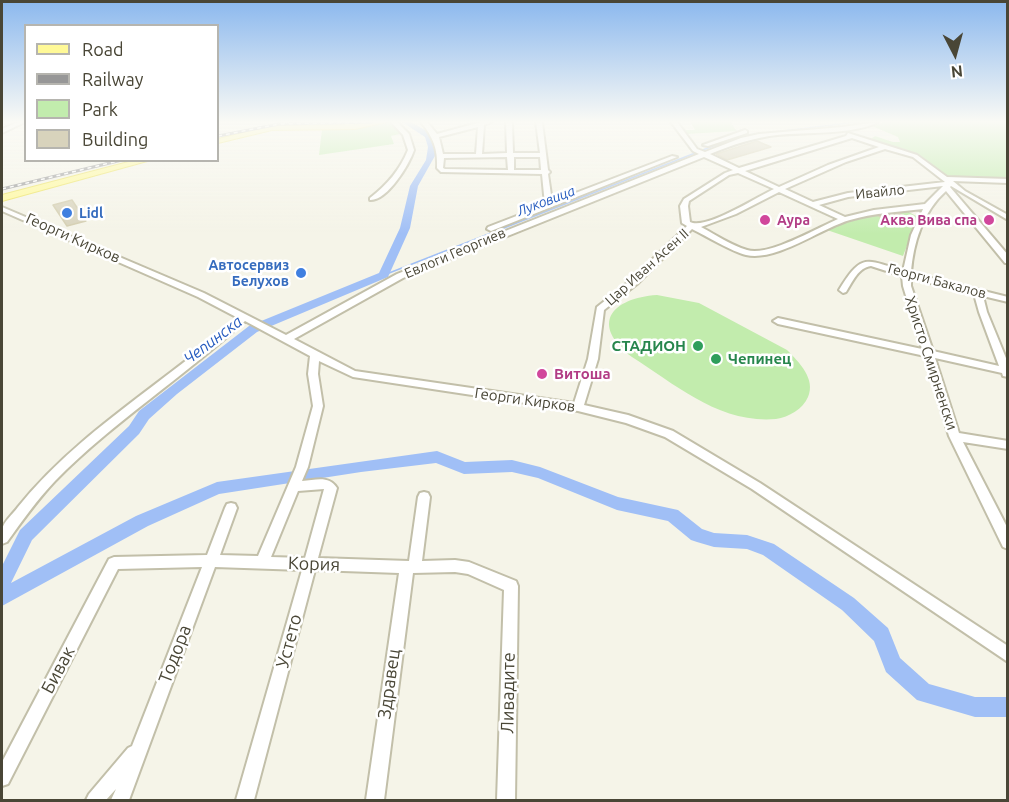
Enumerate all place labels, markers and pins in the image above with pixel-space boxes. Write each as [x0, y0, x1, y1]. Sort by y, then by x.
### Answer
place label: Lidl [79, 205, 103, 221]
marker: Lidl [60, 206, 74, 220]
place label: Аура [777, 212, 810, 228]
place label: Аква Вива спа [880, 212, 977, 228]
marker: Аура [758, 213, 772, 227]
marker: Аква Вива спа [982, 213, 996, 227]
place label: Автосервиз Белухов [208, 257, 289, 290]
marker: Автосервиз Белухов [294, 266, 308, 280]
place label: СТАДИОН [612, 337, 686, 355]
marker: СТАДИОН [691, 339, 705, 353]
place label: Чепинец [728, 350, 791, 368]
marker: Чепинец [709, 352, 723, 366]
place label: Витоша [554, 365, 611, 383]
marker: Витоша [535, 367, 549, 381]

